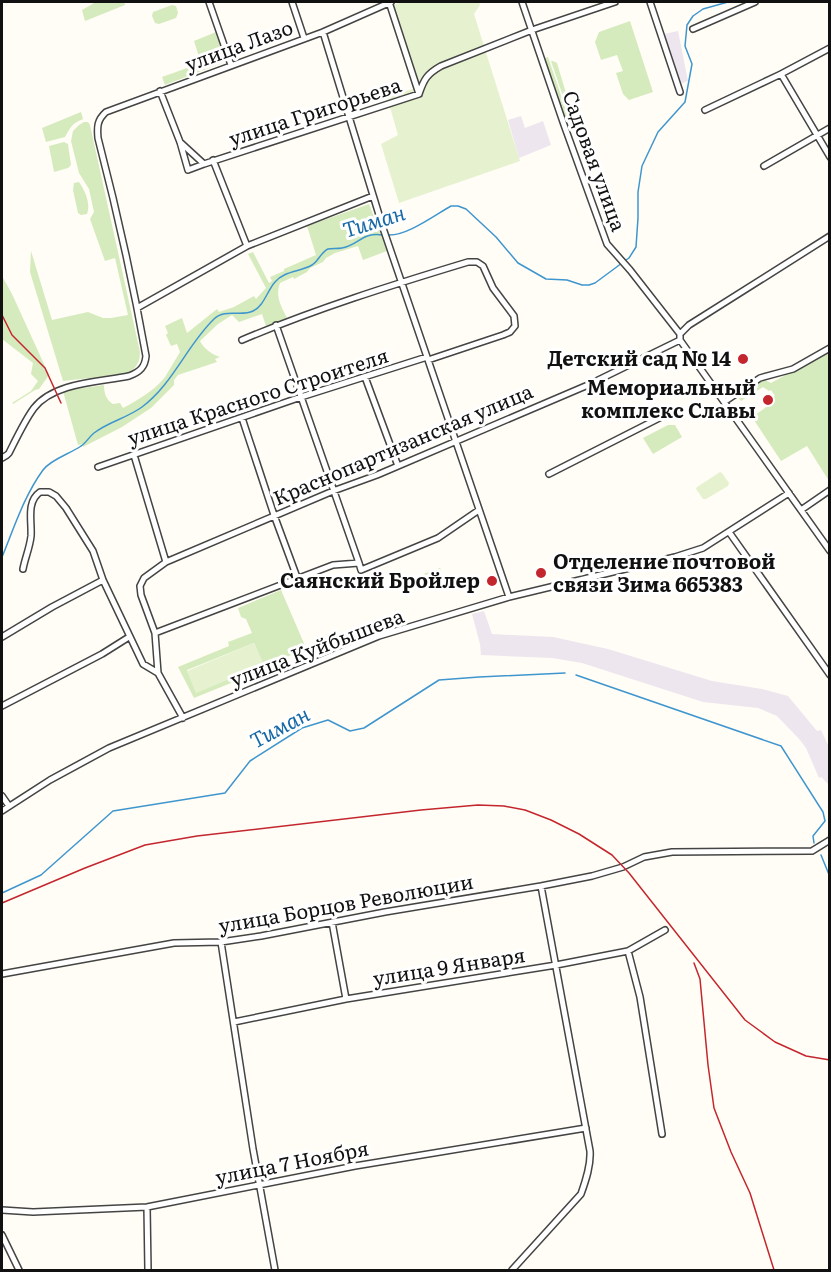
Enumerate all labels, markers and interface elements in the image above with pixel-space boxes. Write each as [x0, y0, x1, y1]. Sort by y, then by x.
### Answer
street label: улица Лазо [180, 11, 297, 78]
street label: улица Григорьева [224, 68, 405, 152]
street label: Садовая улица [556, 86, 635, 235]
water label: Тиман [338, 195, 408, 244]
street label: улица Красного Строителя [123, 339, 392, 452]
place label: Детский сад № 14 [547, 342, 731, 372]
marker: Детский сад № 14 [736, 352, 750, 366]
place label: Мемориальный комплекс Славы [581, 371, 756, 424]
street label: Краснопартизанская улица [268, 375, 537, 512]
marker: Мемориальный комплекс Славы [761, 393, 775, 407]
place label: Отделение почтовой связи Зима 665383 [553, 545, 775, 598]
place label: Саянский Бройлер [280, 564, 480, 594]
marker: Отделение почтовой связи Зима 665383 [534, 566, 548, 580]
marker: Саянский Бройлер [485, 574, 499, 588]
street label: улица Куйбышева [225, 599, 408, 693]
water label: Тиман [243, 697, 314, 754]
street label: улица Борцов Революции [216, 865, 476, 939]
street label: улица 9 Января [370, 938, 527, 992]
street label: улица 7 Ноября [212, 1131, 371, 1191]

